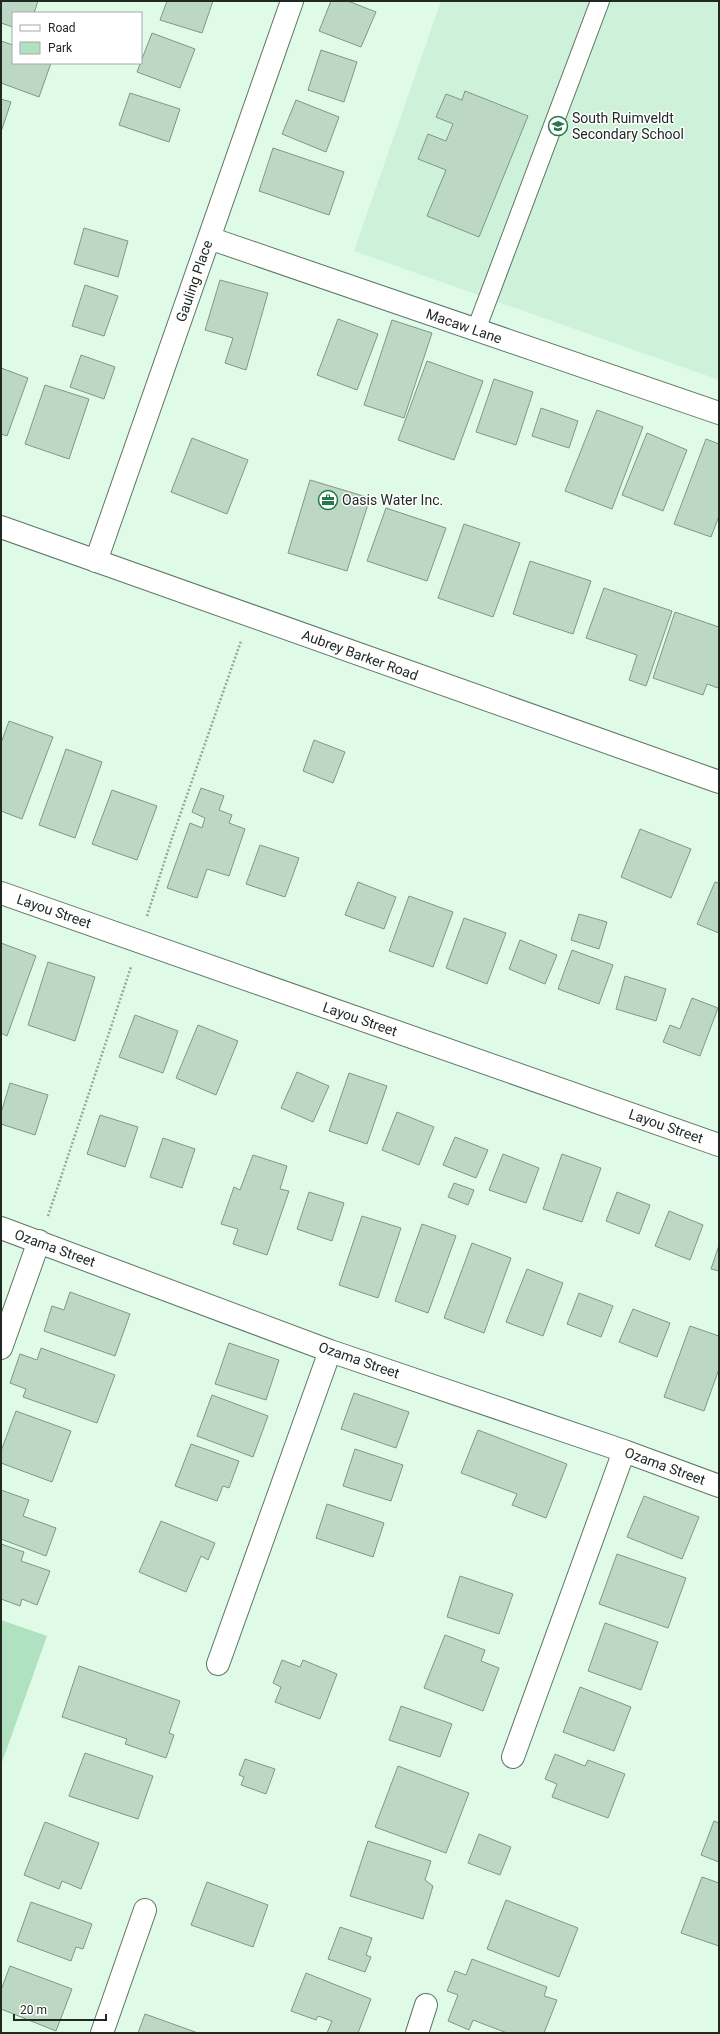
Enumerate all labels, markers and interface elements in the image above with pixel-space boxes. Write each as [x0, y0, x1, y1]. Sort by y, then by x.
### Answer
legend [12, 12, 142, 64]
text: Road [48, 21, 76, 35]
text: Park [48, 41, 73, 55]
place label: South Ruimveldt Secondary School [572, 110, 684, 142]
school or university icon: South Ruimveldt Secondary School [547, 115, 569, 137]
street label: Gauling Place [173, 238, 215, 324]
street label: Macaw Lane [424, 306, 504, 346]
office icon: Oasis Water Inc. [317, 489, 339, 511]
place label: Oasis Water Inc. [342, 492, 443, 508]
street label: Aubrey Barker Road [300, 627, 420, 683]
street label: Layou Street [15, 891, 94, 931]
street label: Layou Street [321, 999, 400, 1039]
street label: Layou Street [627, 1106, 706, 1146]
street label: Ozama Street [13, 1226, 98, 1270]
street label: Ozama Street [316, 1339, 402, 1381]
street label: Ozama Street [623, 1444, 708, 1488]
scale bar [14, 1996, 106, 2022]
text: 20 m [20, 2003, 47, 2017]

